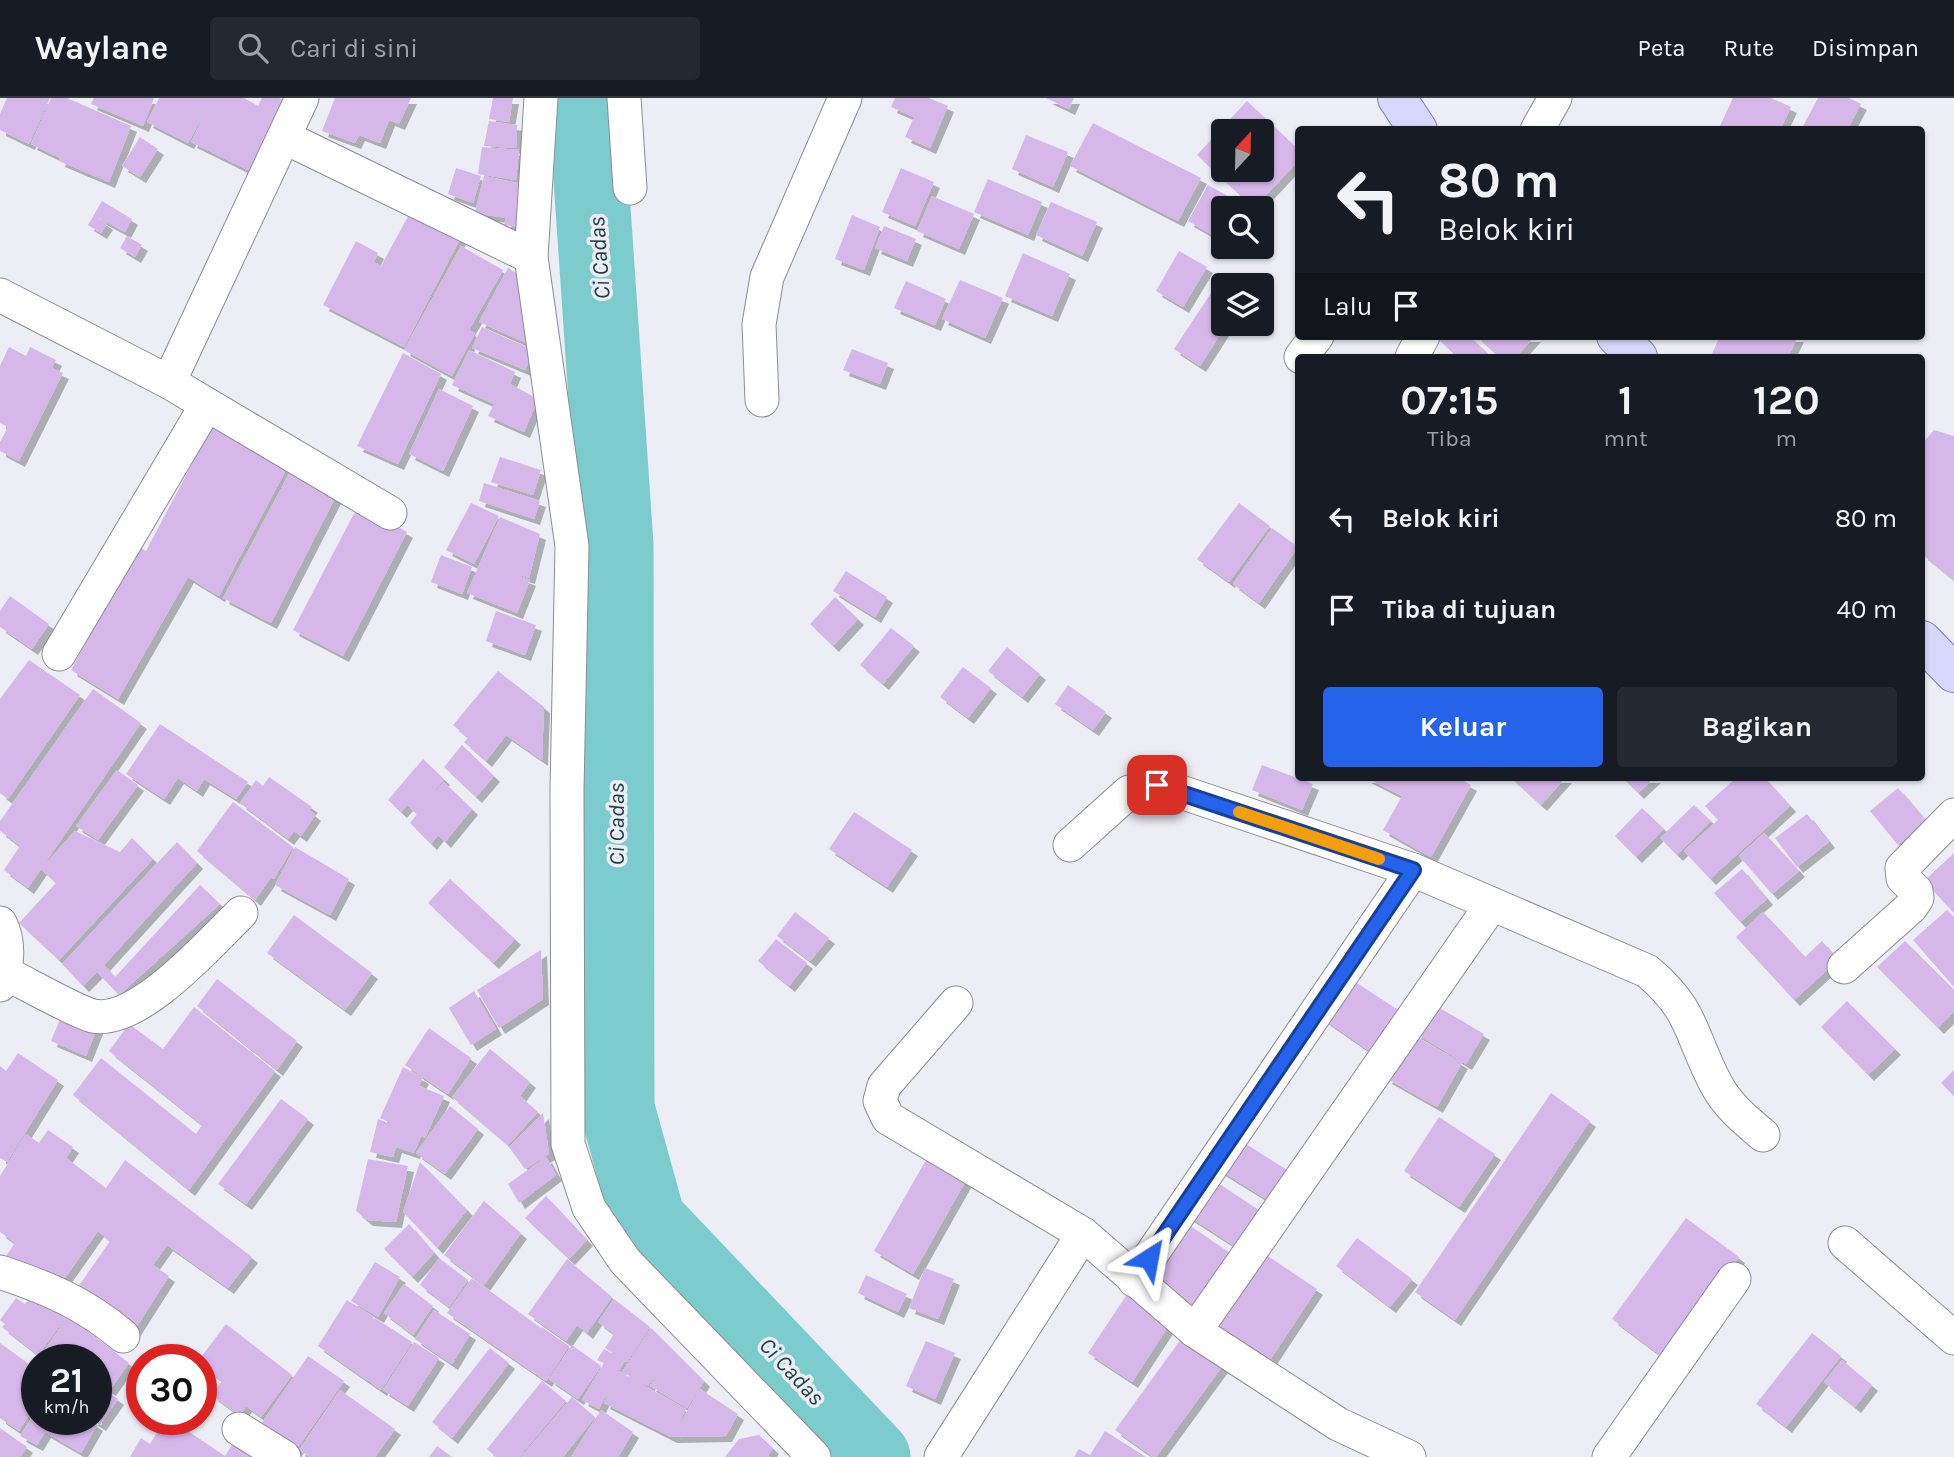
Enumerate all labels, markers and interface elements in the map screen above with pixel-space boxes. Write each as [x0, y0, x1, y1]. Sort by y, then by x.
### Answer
search box [210, 17, 700, 80]
text: Waylane [35, 29, 168, 67]
icon: search [234, 29, 272, 67]
text: Cari di sini [290, 33, 418, 64]
text: Peta [1638, 34, 1685, 62]
text: Rute [1723, 34, 1774, 62]
text: Disimpan [1812, 34, 1919, 62]
north arrow [1211, 119, 1274, 182]
map controls [1211, 119, 1274, 336]
text: 80 m [1438, 152, 1560, 209]
icon: left [1323, 154, 1414, 245]
button: search [1211, 196, 1274, 259]
text: Belok kiri [1438, 211, 1575, 248]
water label: Ci Cadas [583, 216, 616, 300]
button: layers [1211, 273, 1274, 336]
icon: arrive [1387, 287, 1425, 325]
text: Lalu [1323, 291, 1373, 322]
text: 07:15 [1400, 375, 1498, 425]
text: 1 [1618, 375, 1633, 425]
text: 120 [1753, 375, 1820, 425]
text: Tiba [1427, 425, 1472, 452]
text: mnt [1604, 425, 1648, 452]
text: m [1776, 425, 1797, 452]
icon: left [1323, 500, 1361, 538]
text: Belok kiri [1382, 503, 1500, 534]
text: 80 m [1835, 503, 1897, 534]
icon: arrive [1323, 591, 1361, 629]
text: Tiba di tujuan [1382, 594, 1556, 625]
text: 40 m [1837, 594, 1897, 625]
button: Keluar [1323, 687, 1603, 767]
button: Bagikan [1617, 687, 1897, 767]
pin [1127, 755, 1187, 815]
icon: arrive [1138, 766, 1176, 804]
water label: Ci Cadas [603, 782, 630, 865]
position arrow [1112, 1221, 1186, 1295]
water label: Ci Cadas [754, 1332, 830, 1411]
speed limit sign: 30 [126, 1344, 217, 1435]
text: 21 [50, 1360, 83, 1401]
text: km/h [44, 1396, 89, 1418]

